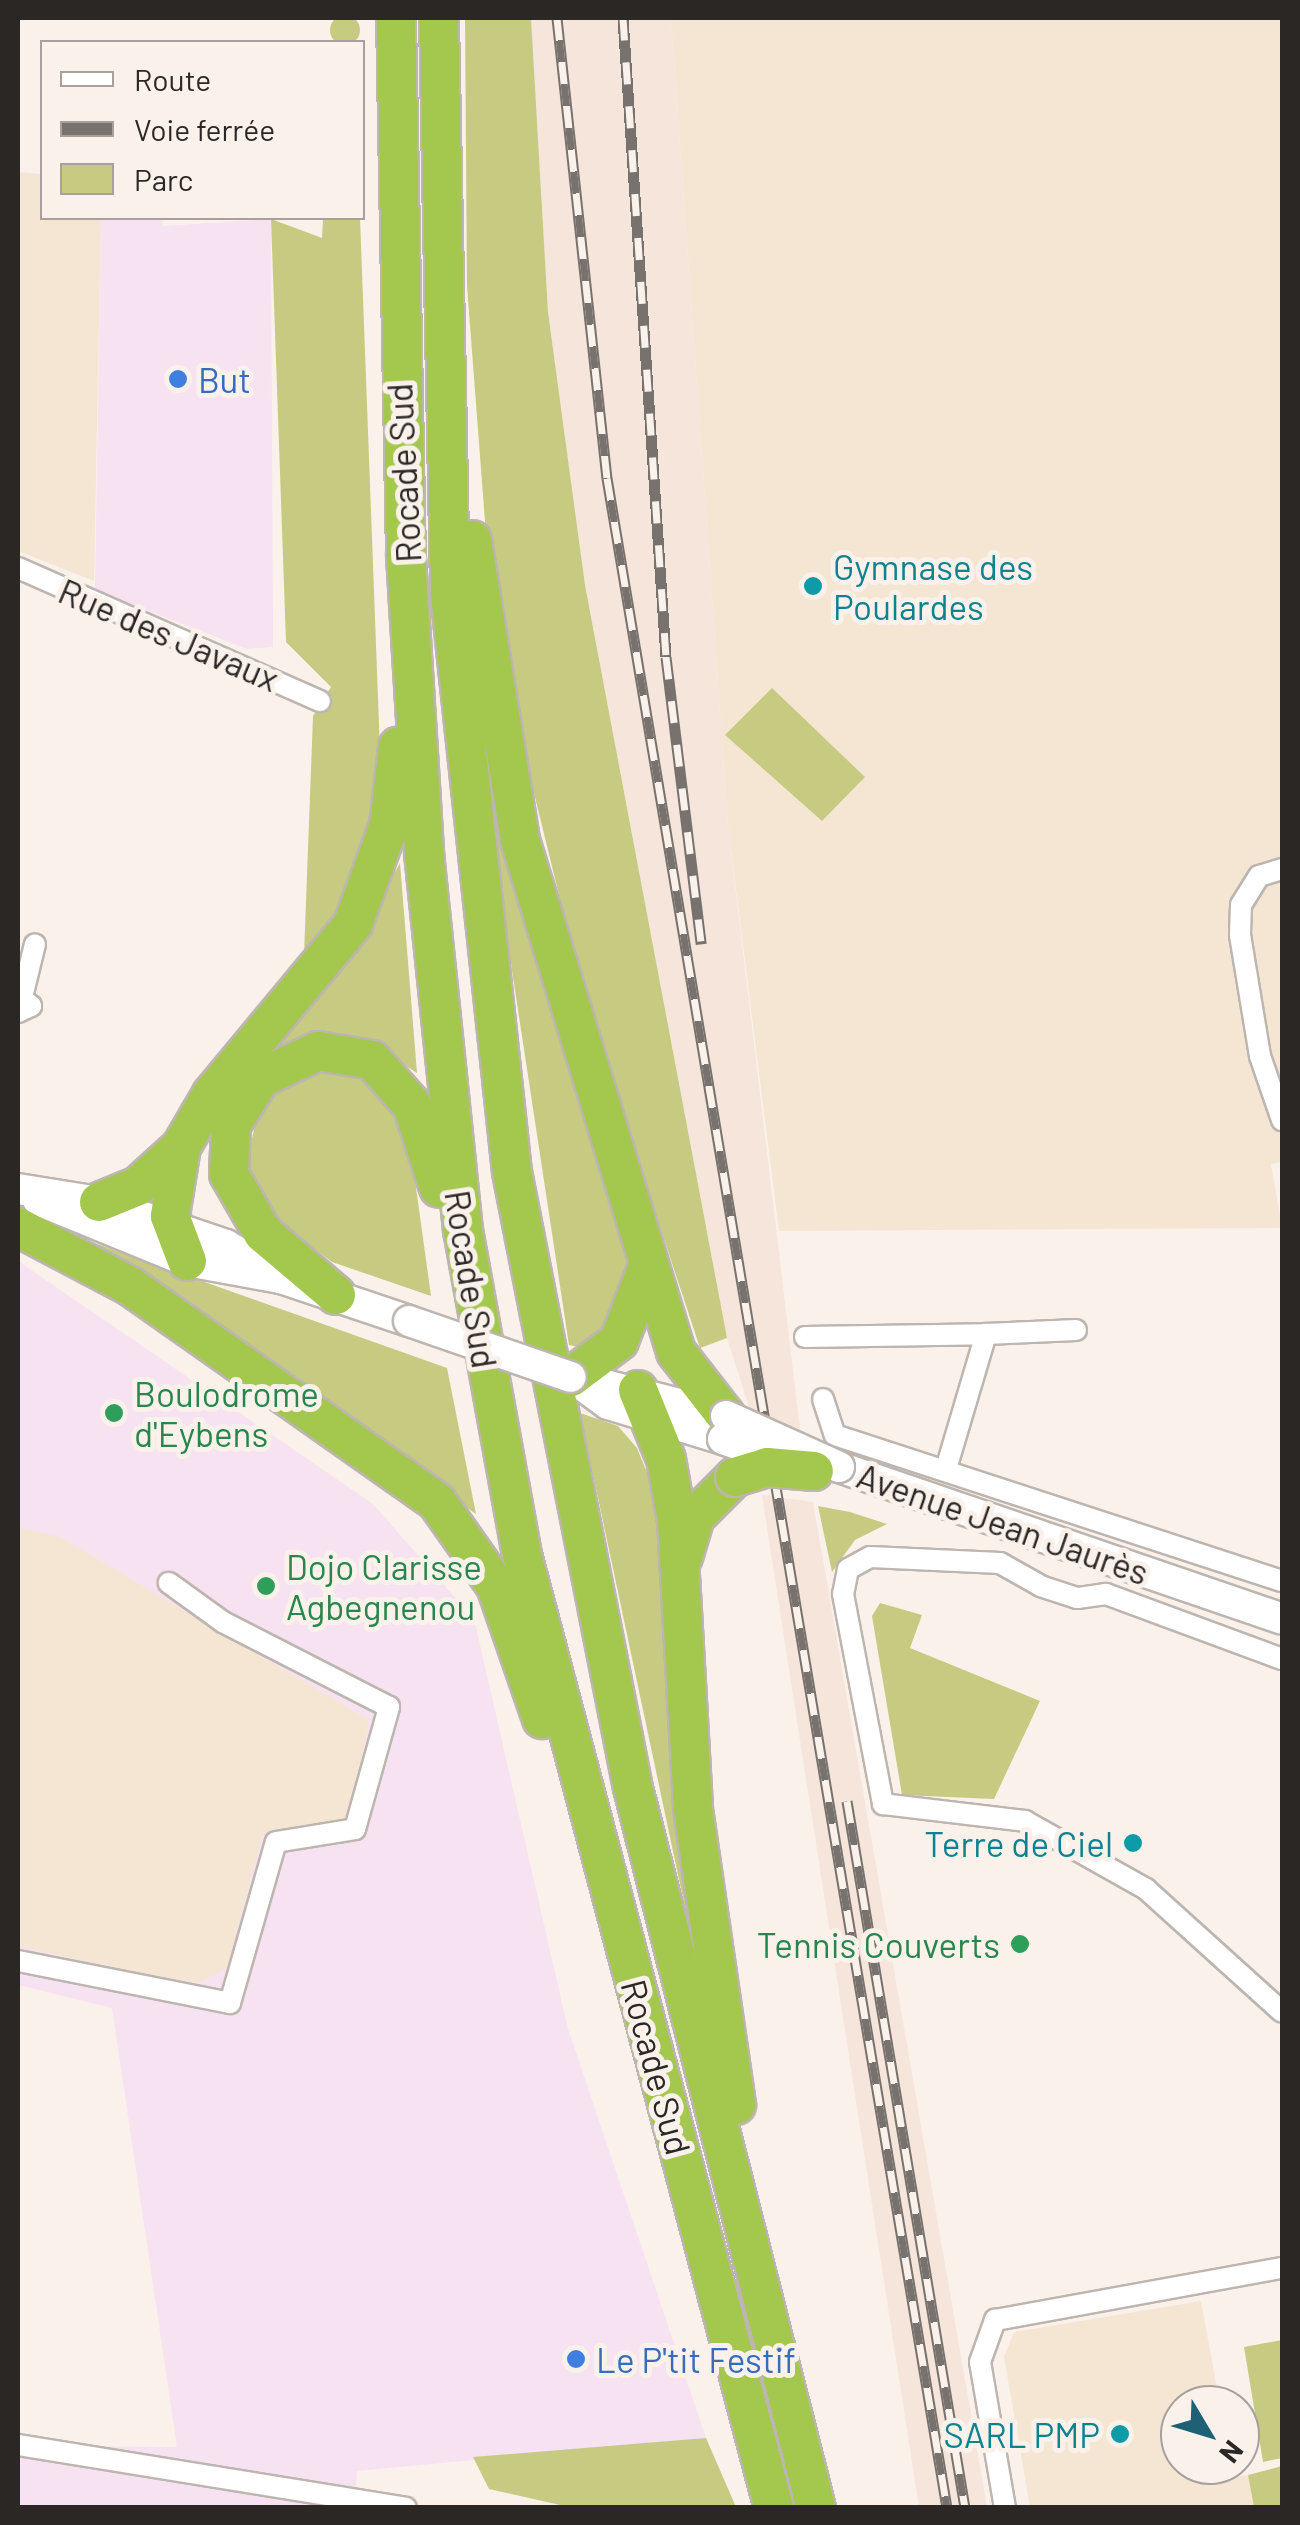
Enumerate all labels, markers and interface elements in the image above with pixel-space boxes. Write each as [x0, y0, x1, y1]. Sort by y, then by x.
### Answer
legend [40, 40, 365, 220]
text: Route [134, 61, 211, 97]
text: Voie ferrée [134, 111, 275, 147]
text: Parc [134, 161, 193, 197]
place label: But [198, 358, 251, 400]
marker: But [167, 368, 189, 390]
street label: Rocade Sud [377, 382, 429, 564]
place label: Gymnase des Poulardes [833, 545, 1033, 627]
street label: Rue des Javaux [53, 569, 285, 699]
marker: Gymnase des Poulardes [802, 575, 824, 597]
street label: Rocade Sud [437, 1187, 507, 1371]
place label: Boulodrome d'Eybens [134, 1372, 319, 1454]
marker: Boulodrome d'Eybens [103, 1402, 125, 1424]
street label: Avenue Jean Jaurès [852, 1453, 1154, 1593]
place label: Dojo Clarisse Agbegnenou [286, 1545, 482, 1627]
marker: Dojo Clarisse Agbegnenou [255, 1575, 277, 1597]
place label: Terre de Ciel [924, 1822, 1113, 1864]
marker: Terre de Ciel [1122, 1832, 1144, 1854]
place label: Tennis Couverts [757, 1923, 1000, 1965]
marker: Tennis Couverts [1009, 1933, 1031, 1955]
street label: Rocade Sud [613, 1975, 701, 2159]
place label: Le P'tit Festif [596, 2338, 796, 2380]
marker: Le P'tit Festif [565, 2348, 587, 2370]
north arrow [1160, 2385, 1260, 2485]
place label: SARL PMP [944, 2413, 1100, 2455]
marker: SARL PMP [1109, 2423, 1131, 2445]
text: N [1213, 2434, 1251, 2470]

